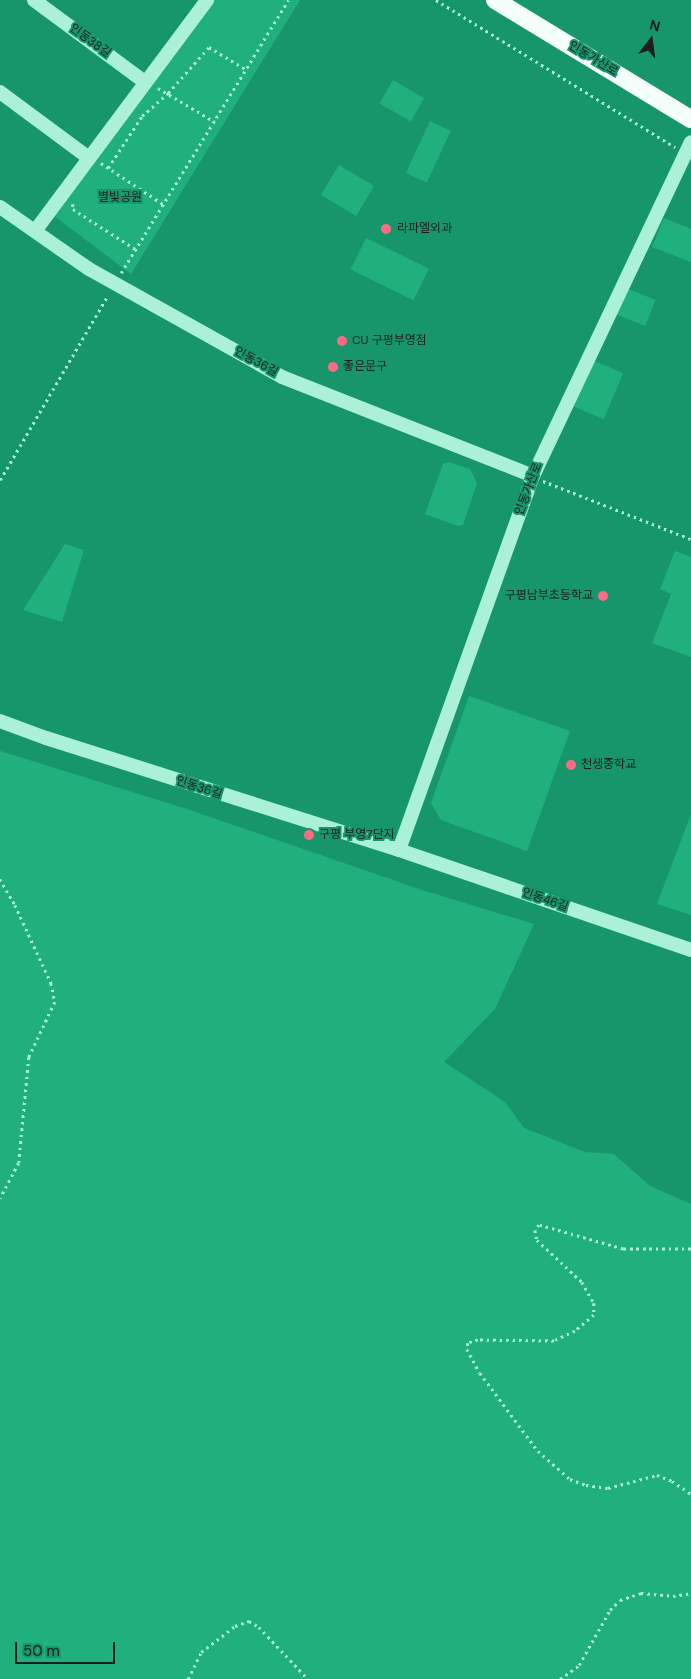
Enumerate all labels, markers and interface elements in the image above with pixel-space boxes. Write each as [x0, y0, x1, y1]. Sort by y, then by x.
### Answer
north arrow [626, 15, 676, 65]
text: N [648, 15, 662, 36]
street label: 인동38길 [67, 21, 113, 61]
street label: 인동가산로 [566, 39, 620, 79]
park label: 별빛공원 [98, 191, 142, 205]
marker: 라파엘외과 [379, 222, 393, 236]
place label: 라파엘외과 [397, 222, 452, 236]
place label: CU 구평부영점 [352, 334, 427, 348]
marker: CU 구평부영점 [336, 335, 348, 347]
street label: 인동36길 [232, 344, 280, 380]
place label: 좋은문구 [343, 360, 387, 374]
marker: 좋은문구 [327, 361, 339, 373]
street label: 인동가산로 [512, 461, 546, 517]
place label: 구평남부초등학교 [505, 589, 593, 603]
marker: 구평남부초등학교 [597, 590, 609, 602]
place label: 천생중학교 [581, 758, 636, 772]
marker: 천생중학교 [565, 759, 577, 771]
street label: 인동36길 [174, 774, 224, 802]
place label: 구평 부영7단지 [319, 828, 395, 842]
marker: 구평 부영7단지 [303, 829, 315, 841]
street label: 인동46길 [520, 885, 570, 915]
scale bar [18, 1632, 118, 1664]
text: 50 m [23, 1641, 60, 1661]

